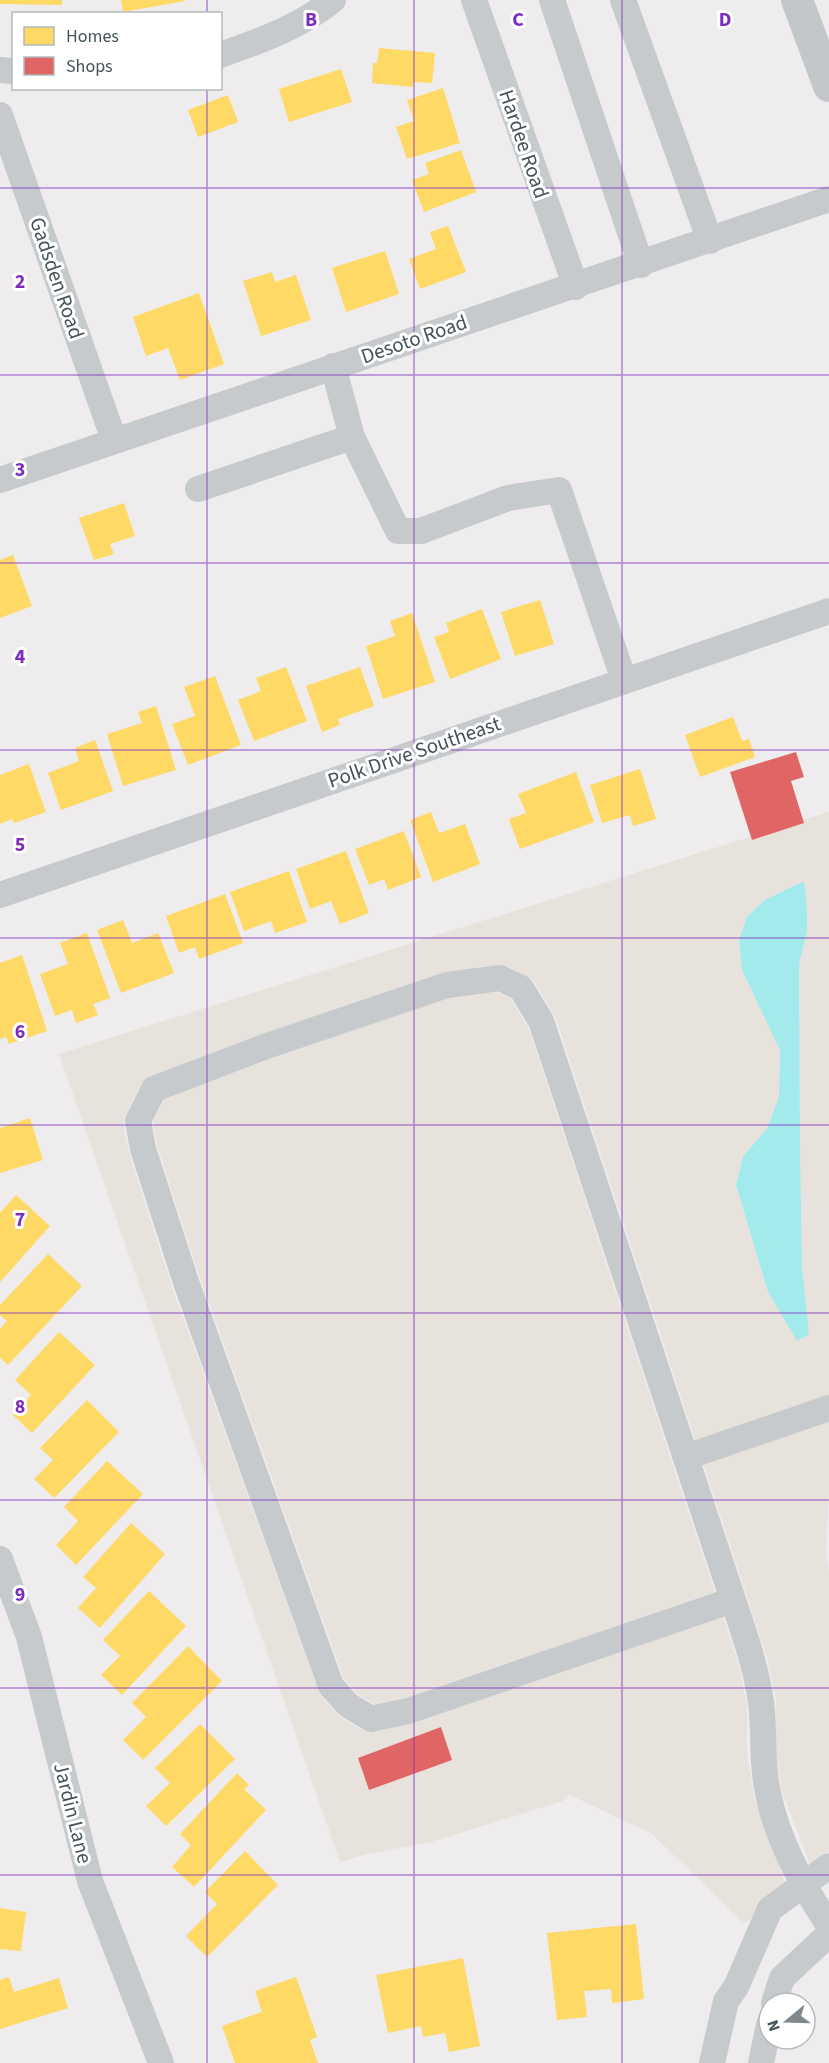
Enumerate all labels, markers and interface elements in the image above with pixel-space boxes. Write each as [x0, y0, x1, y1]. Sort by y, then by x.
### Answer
text: B [305, 6, 317, 34]
text: C [512, 6, 524, 34]
text: D [719, 6, 731, 34]
legend [12, 12, 222, 90]
text: Homes [66, 24, 119, 49]
text: Shops [66, 54, 113, 79]
street label: Hardee Road [491, 86, 557, 202]
street label: Gadsden Road [22, 213, 92, 343]
text: 2 [15, 268, 25, 296]
street label: Desoto Road [357, 307, 471, 371]
text: 3 [15, 456, 25, 484]
text: 4 [15, 643, 26, 671]
street label: Polk Drive Southeast [323, 708, 505, 796]
text: 5 [15, 831, 25, 859]
text: 6 [15, 1018, 25, 1046]
text: 7 [15, 1206, 25, 1234]
text: 8 [15, 1393, 25, 1421]
text: 9 [15, 1581, 25, 1609]
street label: Jardin Lane [46, 1759, 100, 1867]
north arrow [757, 1991, 817, 2051]
text: N [762, 2017, 786, 2034]

